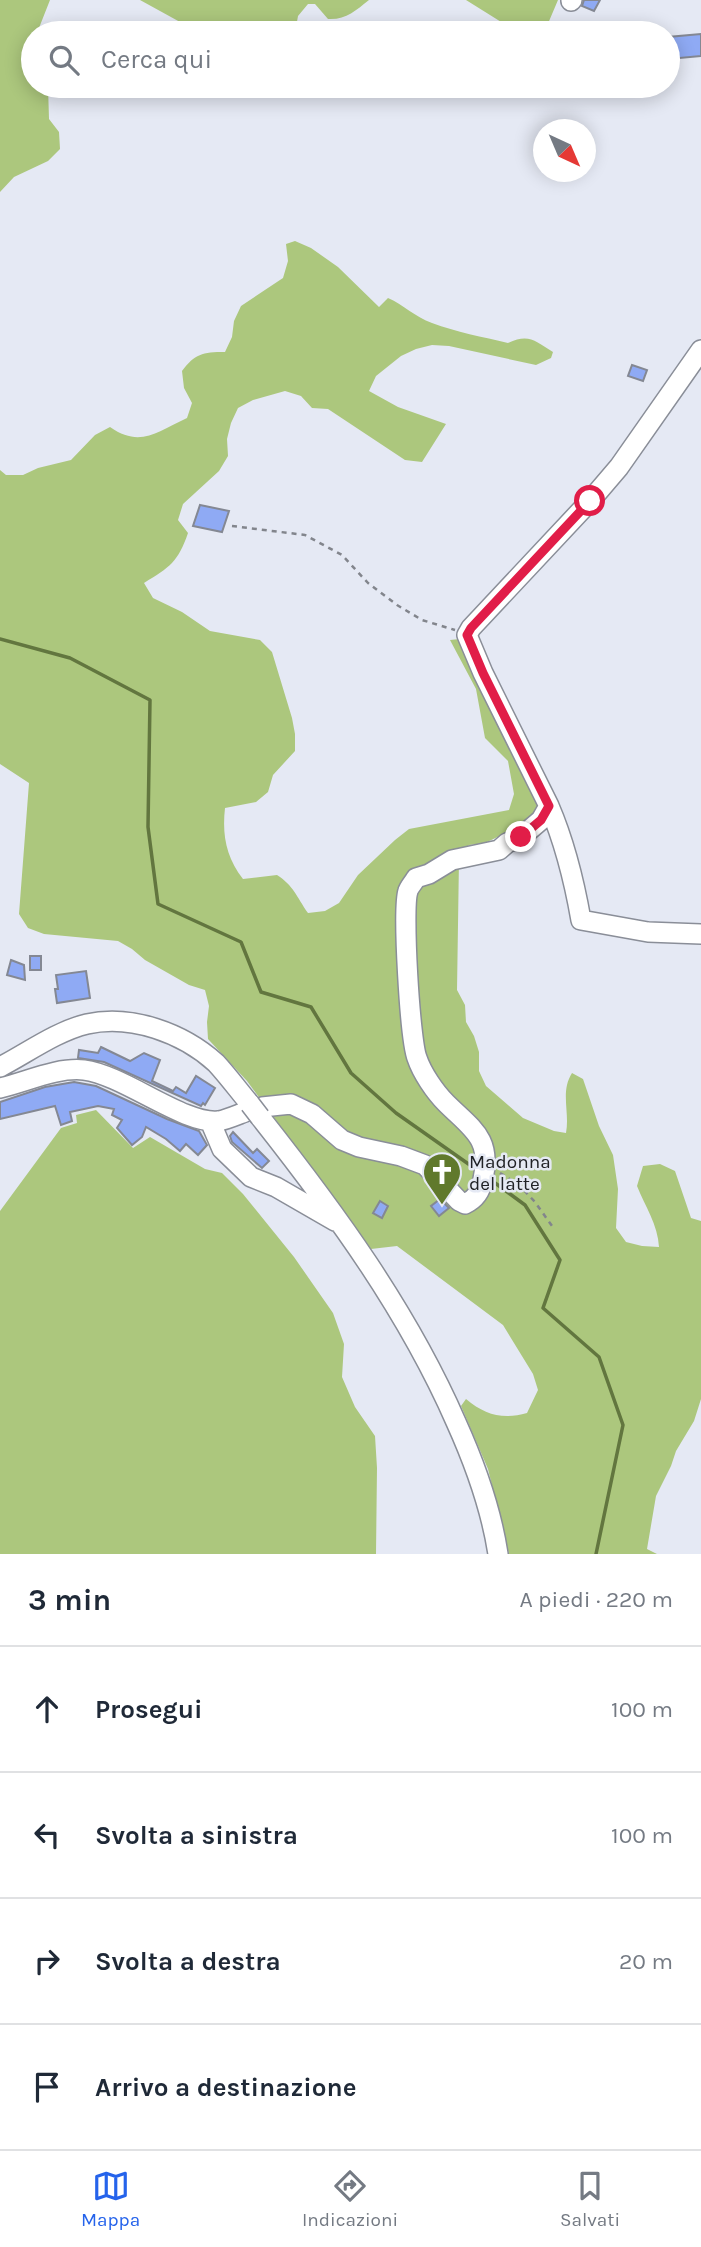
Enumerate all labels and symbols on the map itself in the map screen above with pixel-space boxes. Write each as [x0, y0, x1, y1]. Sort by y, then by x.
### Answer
north arrow [533, 119, 596, 182]
route start [574, 485, 605, 516]
route end [505, 821, 536, 852]
church icon: Madonna del latte [421, 1151, 463, 1206]
place label: Madonna del latte [469, 1151, 551, 1195]

